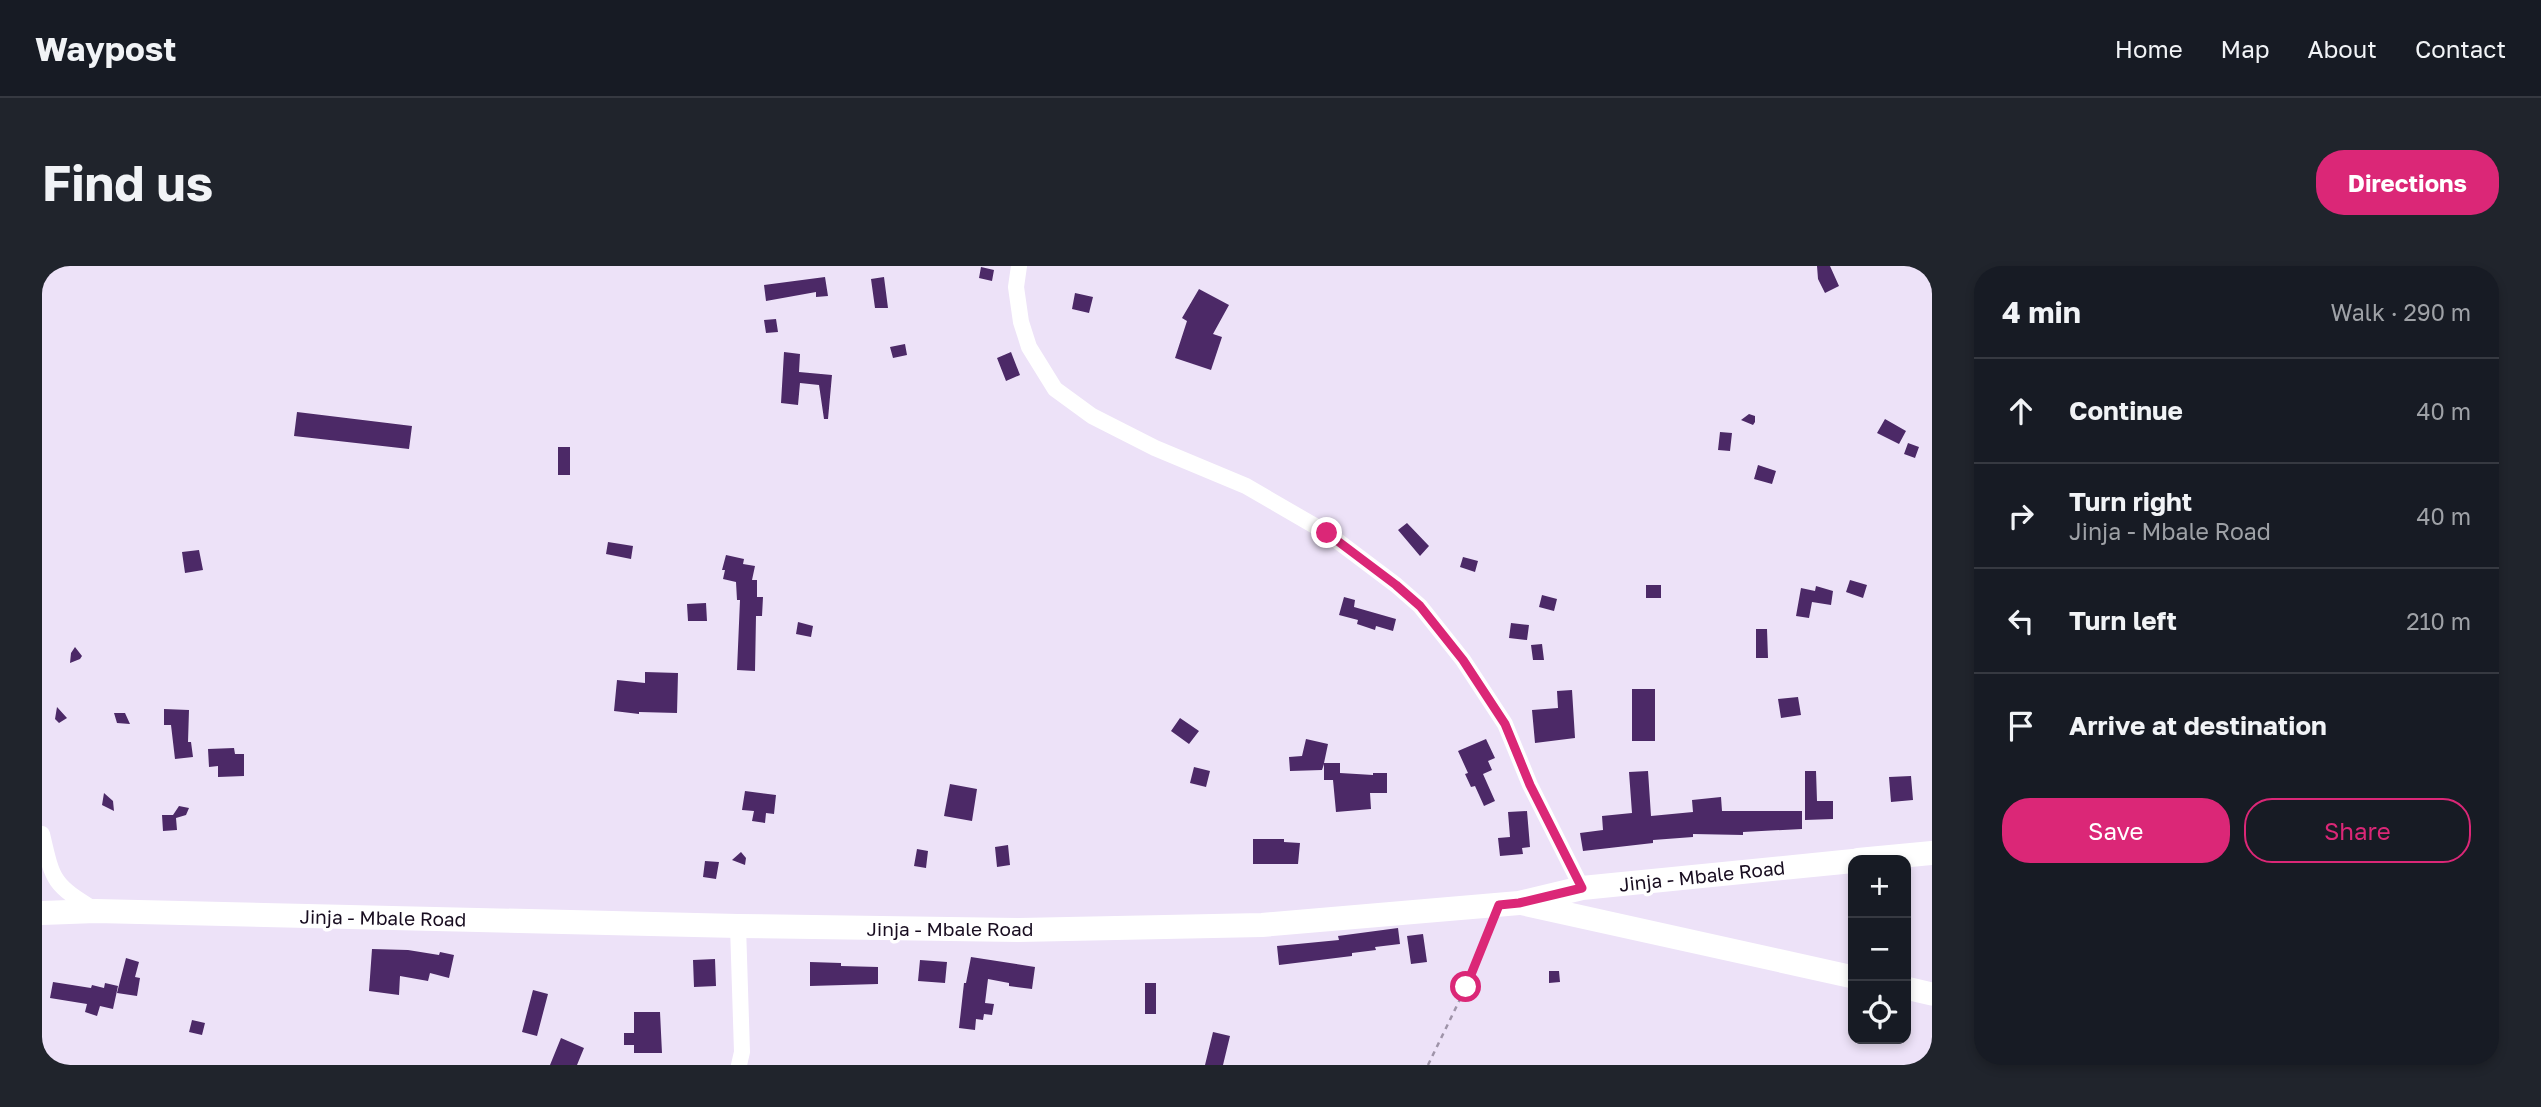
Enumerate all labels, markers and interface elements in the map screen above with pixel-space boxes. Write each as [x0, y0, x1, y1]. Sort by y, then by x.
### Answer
text: Waypost [35, 29, 176, 68]
text: Home [2115, 34, 2183, 63]
text: Map [2221, 34, 2270, 63]
text: About [2308, 34, 2377, 63]
text: Contact [2415, 34, 2506, 63]
button: Directions [2316, 150, 2499, 215]
text: Find us [42, 153, 213, 212]
text: 4 min [2002, 294, 2081, 330]
text: Walk · 290 m [2330, 298, 2471, 326]
icon: ahead [2002, 392, 2040, 430]
text: Continue [2069, 395, 2183, 426]
text: 40 m [2417, 397, 2471, 425]
text: Turn right [2069, 486, 2192, 517]
icon: right [2002, 497, 2040, 535]
text: 40 m [2417, 502, 2471, 530]
route end [1311, 517, 1342, 548]
text: Jinja - Mbale Road [2069, 517, 2271, 545]
icon: left [2002, 602, 2040, 640]
text: Turn left [2069, 605, 2177, 636]
text: 210 m [2406, 607, 2471, 635]
icon: arrive [2002, 707, 2040, 745]
text: Arrive at destination [2069, 710, 2327, 741]
button: Save [2002, 798, 2230, 863]
button: Share [2244, 798, 2471, 863]
street label: Jinja - Mbale Road [1618, 855, 1786, 896]
map controls [1848, 855, 1911, 1044]
button: + [1848, 855, 1911, 918]
street label: Jinja - Mbale Road [299, 905, 467, 930]
street label: Jinja - Mbale Road [867, 917, 1033, 940]
button: − [1848, 918, 1911, 981]
route start [1450, 971, 1481, 1002]
button: locate [1848, 981, 1911, 1044]

